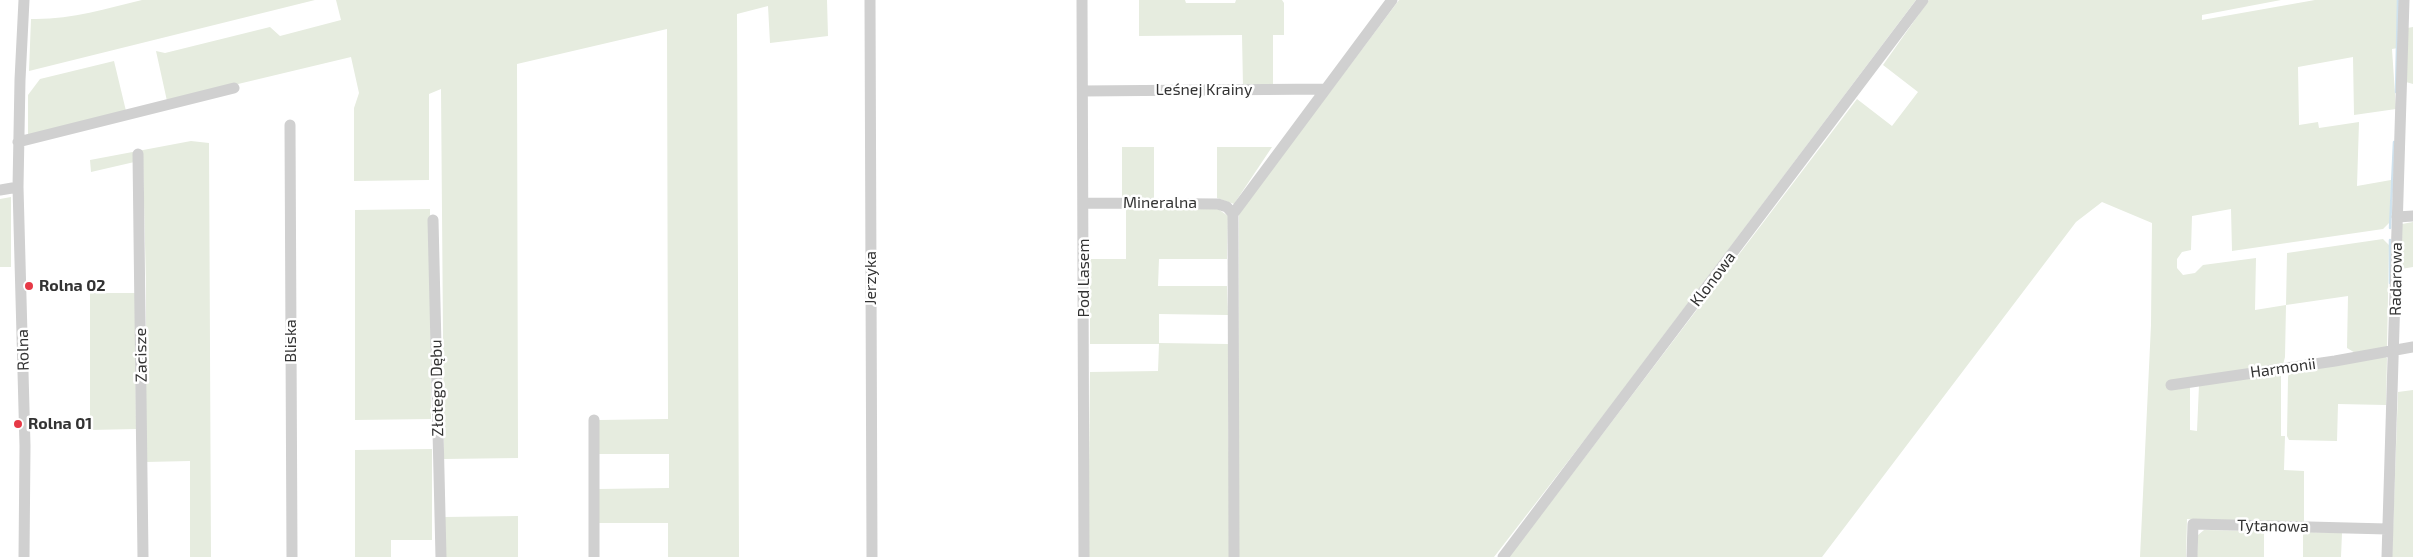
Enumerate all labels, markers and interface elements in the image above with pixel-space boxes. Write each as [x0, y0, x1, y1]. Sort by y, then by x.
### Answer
street label: Leśnej Krainy [1156, 80, 1252, 100]
street label: Mineralna [1123, 193, 1197, 213]
street label: Pod Lasem [1074, 239, 1094, 317]
street label: Radarowa [2386, 242, 2406, 316]
street label: Klonowa [1686, 248, 1740, 310]
street label: Jerzyka [861, 251, 881, 305]
place label: Rolna 02 [39, 276, 106, 296]
marker: Rolna 02 [23, 280, 35, 292]
street label: Bliska [281, 319, 301, 363]
street label: Zacisze [131, 328, 151, 382]
street label: Rolna [13, 329, 33, 371]
street label: Złotego Dębu [427, 339, 447, 437]
street label: Harmonii [2249, 354, 2317, 382]
place label: Rolna 01 [28, 414, 92, 434]
marker: Rolna 01 [12, 418, 24, 430]
street label: Tytanowa [2237, 516, 2309, 536]

